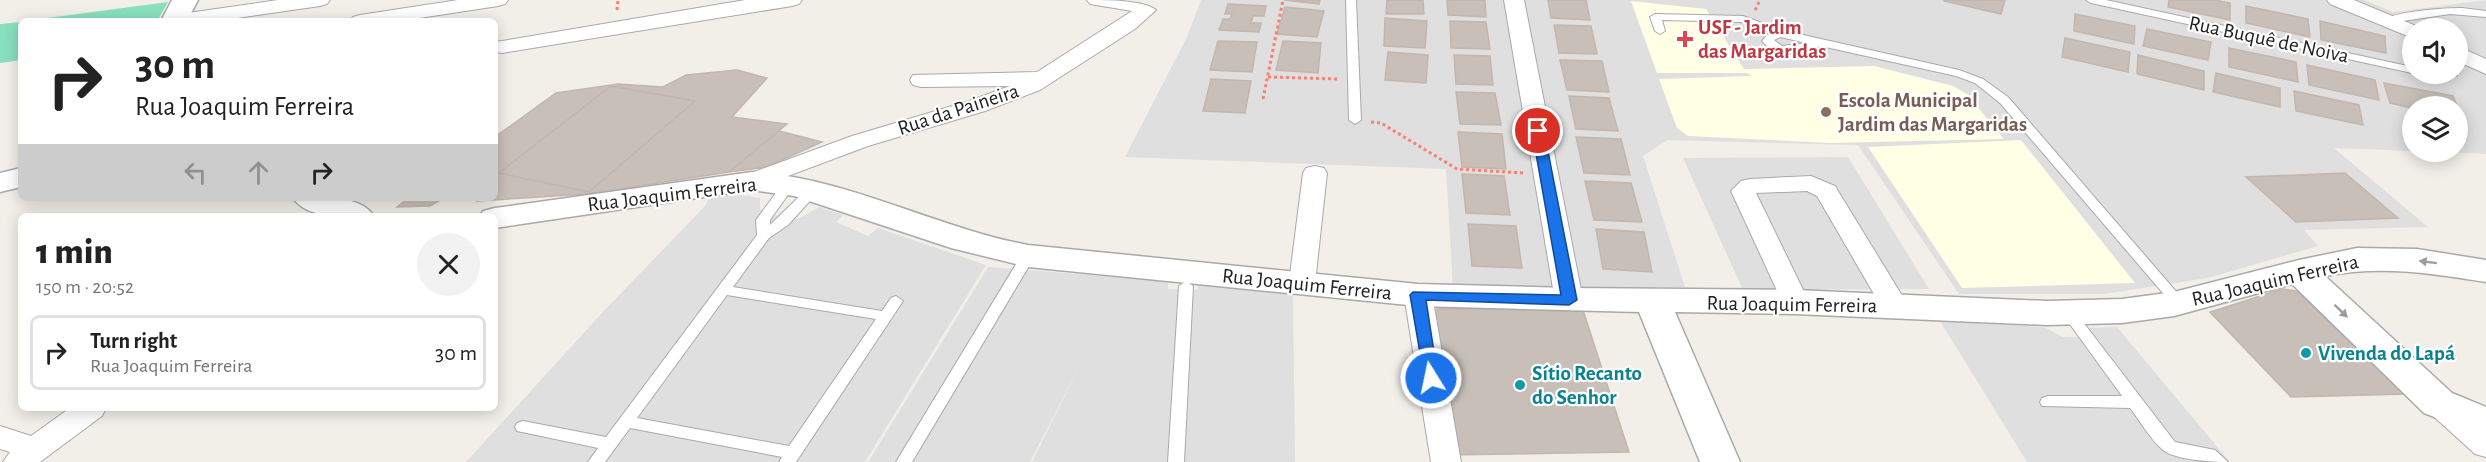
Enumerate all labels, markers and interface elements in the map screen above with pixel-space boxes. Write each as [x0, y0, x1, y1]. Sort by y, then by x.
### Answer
street label: Rua Buquê de Noiva [2187, 12, 2351, 67]
place label: USF - Jardim das Margaridas [1698, 17, 1826, 62]
map controls [2402, 18, 2468, 162]
button: sound [2402, 18, 2468, 84]
marker: USF - Jardim das Margaridas [1676, 30, 1694, 48]
icon: right [36, 42, 114, 120]
text: 30 m [135, 44, 215, 86]
street label: Rua da Paineira [895, 80, 1022, 139]
place label: Escola Municipal Jardim das Margaridas [1838, 90, 2027, 135]
text: Rua Joaquim Ferreira [135, 93, 354, 120]
button: layers [2402, 96, 2468, 162]
pin [1512, 105, 1563, 156]
marker: Escola Municipal Jardim das Margaridas [1819, 105, 1833, 119]
icon: arrive [1521, 114, 1554, 147]
icon: left [179, 156, 212, 189]
icon: ahead [242, 156, 275, 189]
icon: right [305, 156, 338, 189]
street label: Rua Joaquim Ferreira [586, 174, 758, 215]
button: close [417, 233, 480, 296]
text: 1 min [36, 234, 113, 270]
street label: Rua Joaquim Ferreira [2190, 251, 2361, 310]
one-way arrow [2419, 257, 2438, 266]
street label: Rua Joaquim Ferreira [1221, 265, 1393, 304]
text: 150 m · 20:52 [36, 277, 134, 297]
street label: Rua Joaquim Ferreira [1707, 293, 1878, 316]
one-way arrow [2333, 304, 2348, 317]
text: Turn right [90, 330, 177, 352]
icon: right [39, 336, 72, 369]
text: 30 m [435, 342, 477, 364]
place label: Vivenda do Lapá [2318, 343, 2455, 364]
position arrow [1399, 346, 1463, 410]
marker: Vivenda do Lapá [2299, 346, 2313, 360]
text: Rua Joaquim Ferreira [90, 356, 252, 376]
place label: Sítio Recanto do Senhor [1532, 363, 1642, 408]
marker: Sítio Recanto do Senhor [1513, 378, 1527, 392]

